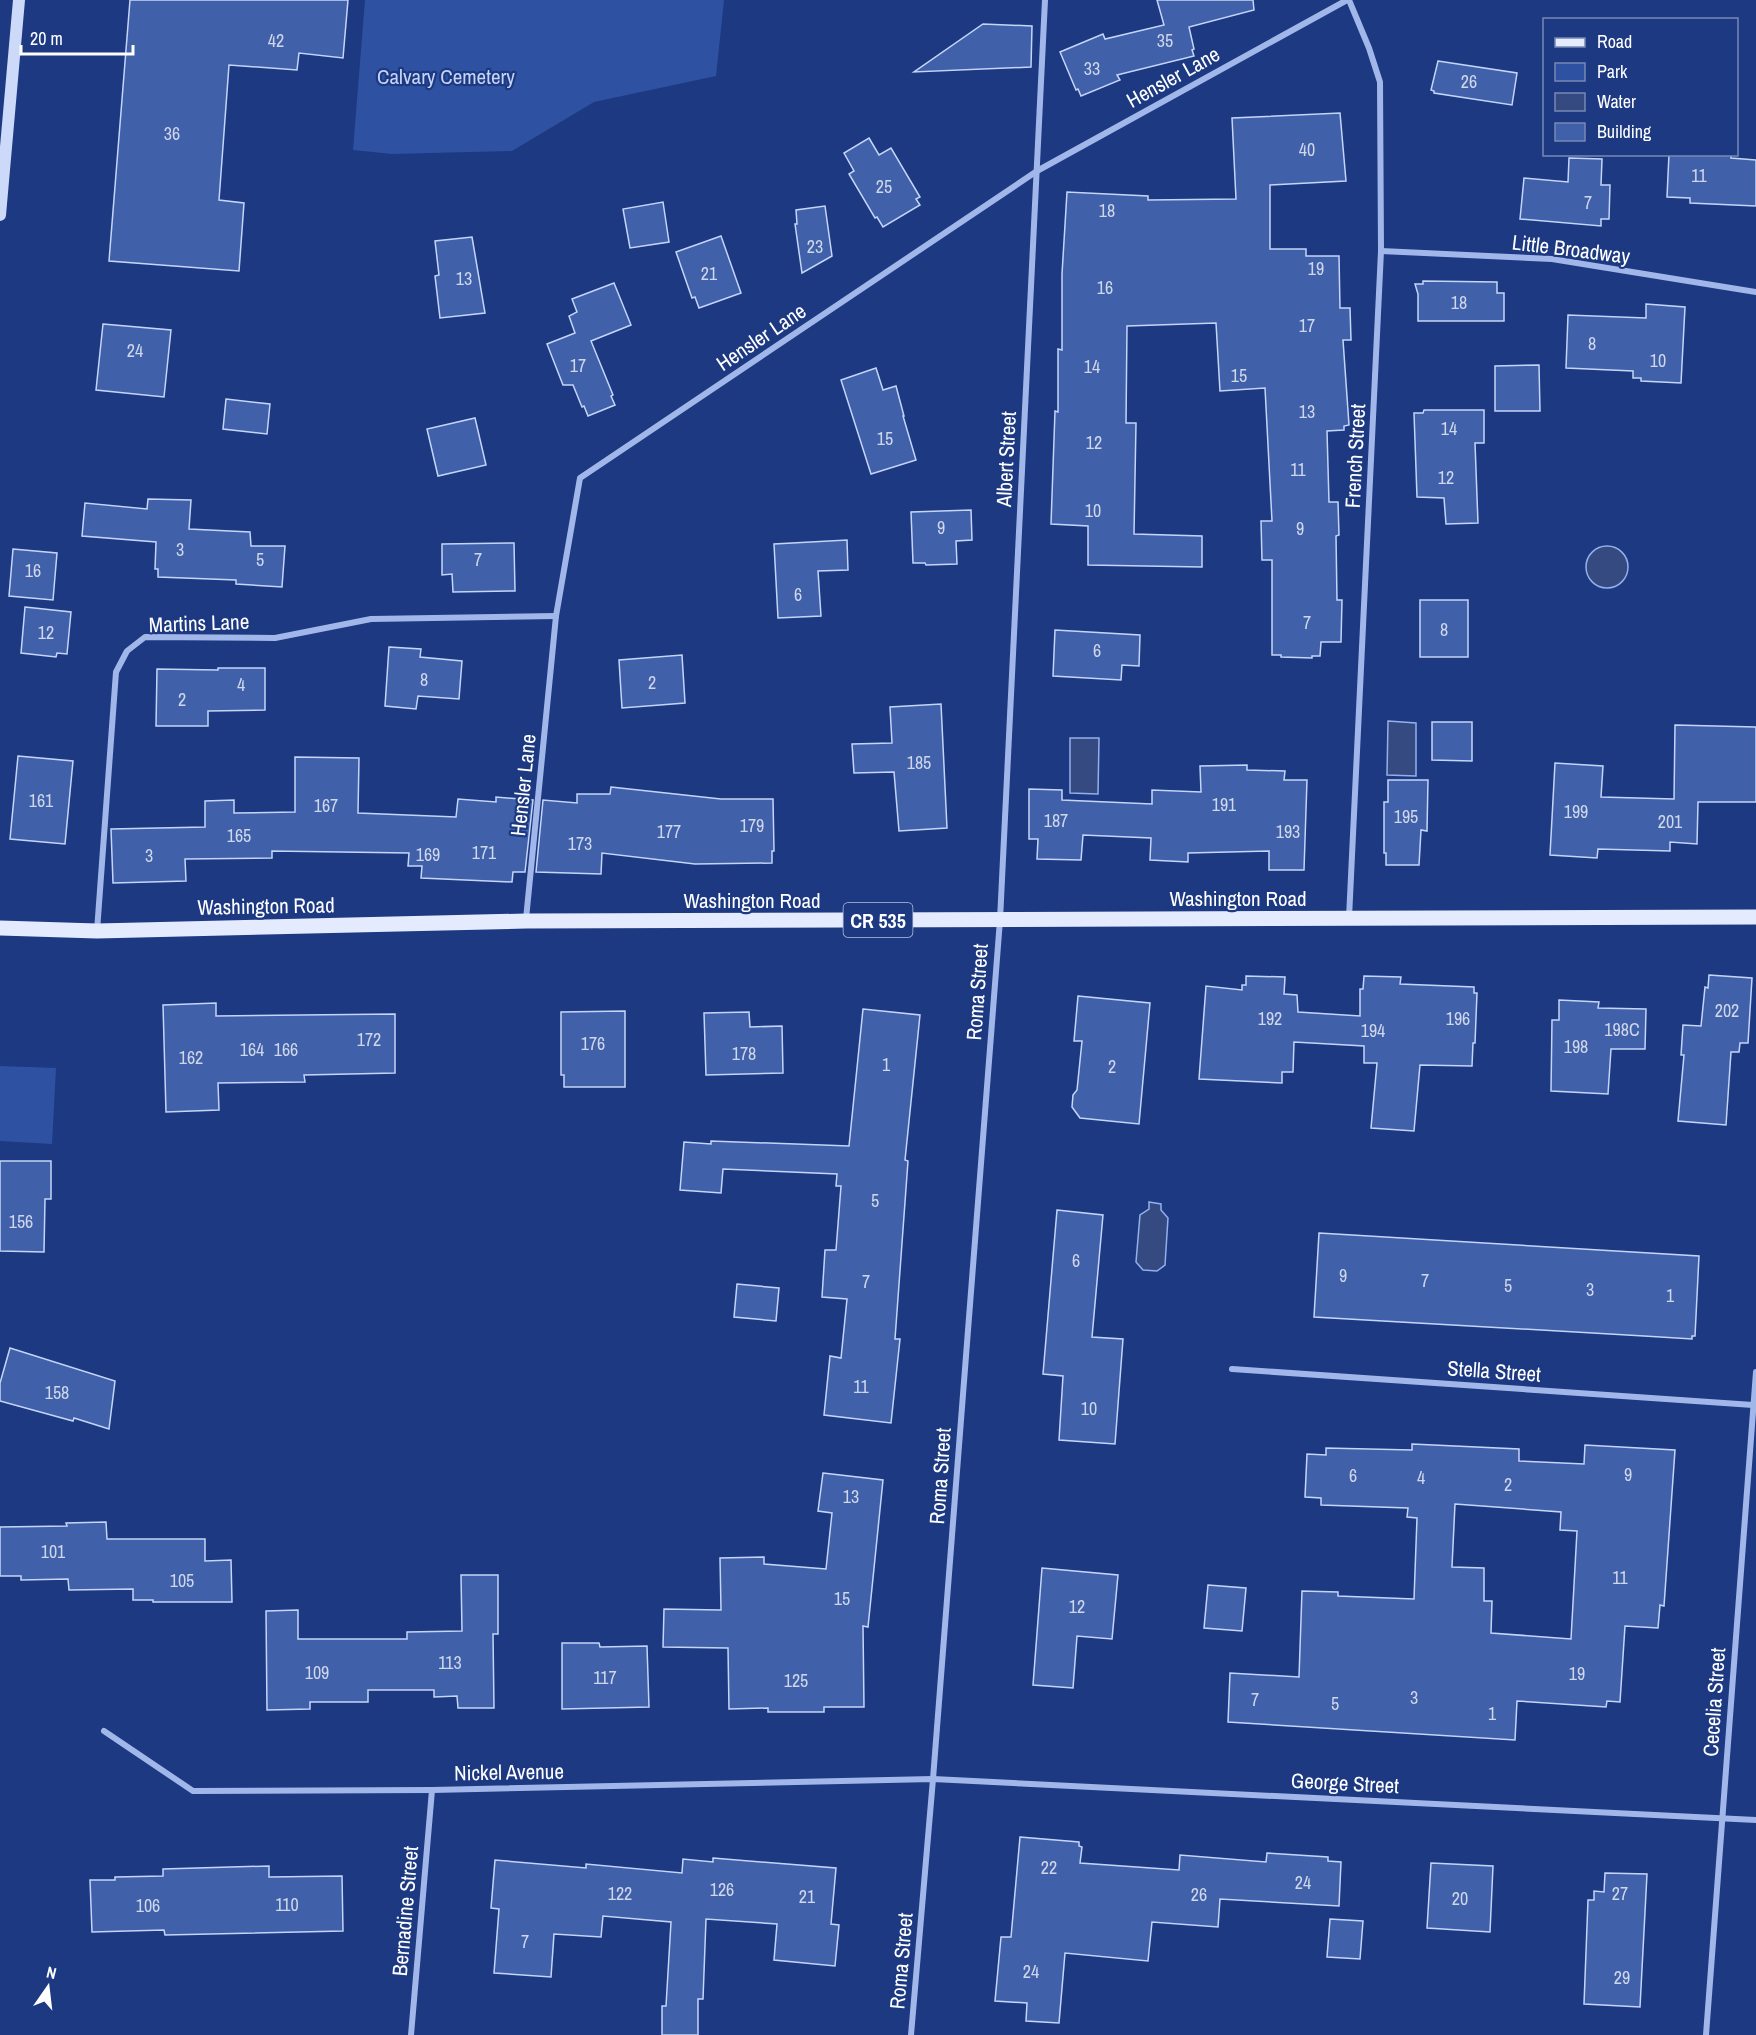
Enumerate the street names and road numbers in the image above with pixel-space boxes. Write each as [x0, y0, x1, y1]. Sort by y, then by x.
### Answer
street label: Hensler Lane [1121, 39, 1225, 115]
street label: Little Broadway [1510, 227, 1632, 271]
street label: Hensler Lane [710, 296, 812, 378]
street label: French Street [1338, 403, 1372, 509]
street label: Albert Street [989, 410, 1023, 509]
street label: Martins Lane [148, 607, 250, 639]
street label: Hensler Lane [503, 733, 543, 837]
street label: Washington Road [1169, 884, 1307, 913]
street label: Washington Road [683, 886, 821, 915]
street label: Washington Road [197, 890, 335, 922]
road number: CR 535 [844, 903, 912, 937]
street label: Roma Street [959, 943, 995, 1041]
street label: Stella Street [1446, 1353, 1542, 1389]
street label: Roma Street [922, 1427, 958, 1525]
street label: Cecelia Street [1696, 1646, 1732, 1757]
street label: Nickel Avenue [454, 1757, 564, 1787]
street label: George Street [1290, 1766, 1400, 1800]
street label: Bernadine Street [385, 1845, 425, 1977]
street label: Roma Street [882, 1911, 920, 2010]

